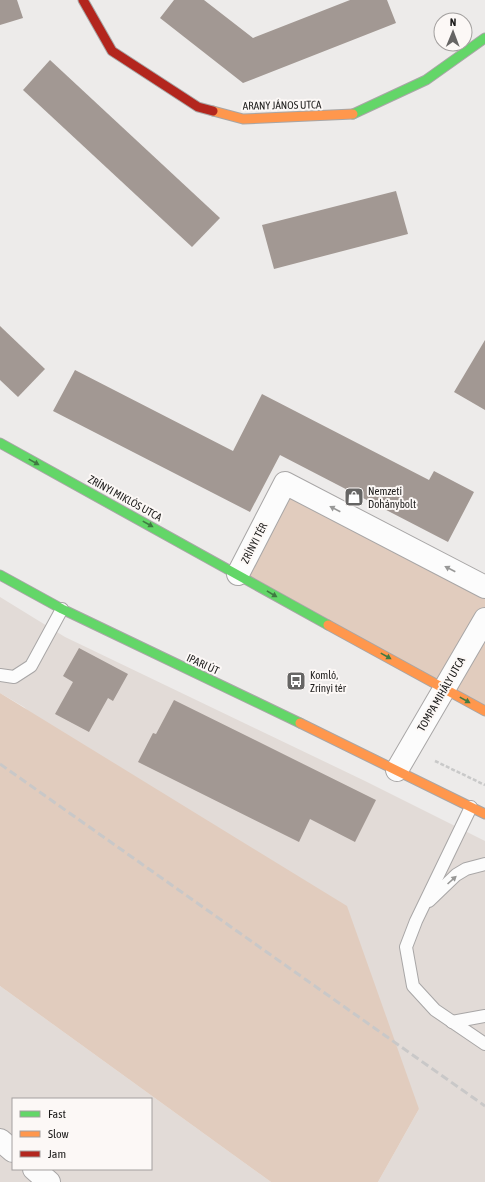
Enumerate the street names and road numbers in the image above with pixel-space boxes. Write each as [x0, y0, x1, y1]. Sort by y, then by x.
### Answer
street label: ARANY JÁNOS UTCA [243, 98, 322, 112]
street label: ZRÍNYI MIKLÓS UTCA [86, 473, 165, 524]
street label: ZRÍNYI TÉR [239, 520, 270, 565]
street label: IPARI ÚT [185, 651, 221, 677]
street label: TOMPA MIHÁLY UTCA [415, 654, 467, 733]

